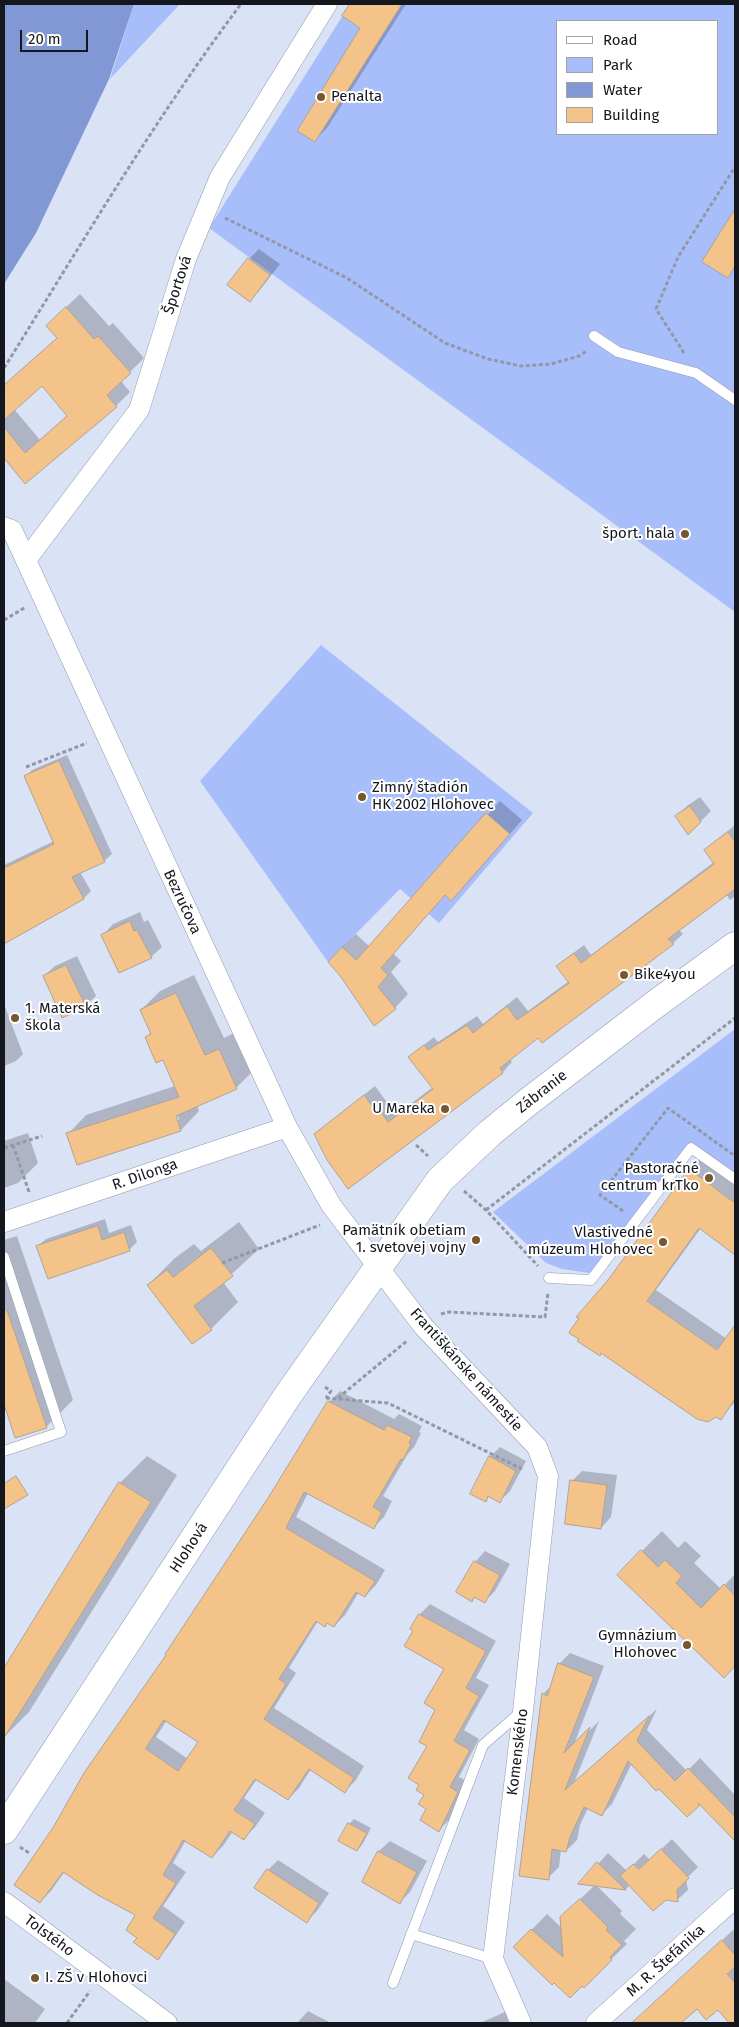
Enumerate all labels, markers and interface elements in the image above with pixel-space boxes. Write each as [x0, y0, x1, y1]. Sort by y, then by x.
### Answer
scale bar [22, 20, 90, 52]
legend [556, 20, 719, 135]
text: 20 m [28, 30, 61, 48]
text: Road [603, 31, 638, 49]
text: Park [603, 56, 633, 74]
text: Water [603, 81, 642, 99]
place label: Penalta [331, 88, 382, 106]
marker: Penalta [315, 91, 327, 103]
text: Building [603, 106, 659, 124]
street label: Športová [160, 253, 196, 317]
place label: šport. hala [602, 525, 675, 543]
marker: šport. hala [679, 528, 691, 540]
place label: Zimný štadión HK 2002 Hlohovec [372, 779, 494, 814]
marker: Zimný štadión HK 2002 Hlohovec [356, 791, 368, 803]
street label: Bezručova [159, 867, 205, 937]
place label: Bike4you [634, 966, 696, 984]
marker: Bike4you [618, 969, 630, 981]
place label: 1. Materská škola [25, 1000, 100, 1035]
marker: 1. Materská škola [9, 1012, 21, 1024]
street label: Zábranie [513, 1067, 571, 1117]
place label: U Mareka [372, 1100, 435, 1118]
marker: U Mareka [439, 1103, 451, 1115]
street label: R. Dilonga [110, 1155, 180, 1195]
place label: Pastoračné centrum krTko [601, 1160, 699, 1195]
marker: Pastoračné centrum krTko [703, 1172, 715, 1184]
place label: Pamätník obetiam 1. svetovej vojny [342, 1222, 466, 1257]
place label: Vlastivedné múzeum Hlohovec [528, 1224, 653, 1259]
marker: Pamätník obetiam 1. svetovej vojny [470, 1234, 482, 1246]
marker: Vlastivedné múzeum Hlohovec [657, 1236, 669, 1248]
street label: Františkánske námestie [406, 1305, 526, 1435]
street label: Hlohová [166, 1520, 212, 1576]
place label: Gymnázium Hlohovec [598, 1627, 677, 1662]
marker: Gymnázium Hlohovec [681, 1639, 693, 1651]
street label: Komenského [504, 1707, 532, 1797]
street label: Tolstého [20, 1911, 78, 1961]
street label: M. R. Štefánika [623, 1921, 709, 2001]
place label: I. ZŠ v Hlohovci [45, 1969, 148, 1987]
marker: I. ZŠ v Hlohovci [29, 1972, 41, 1984]

